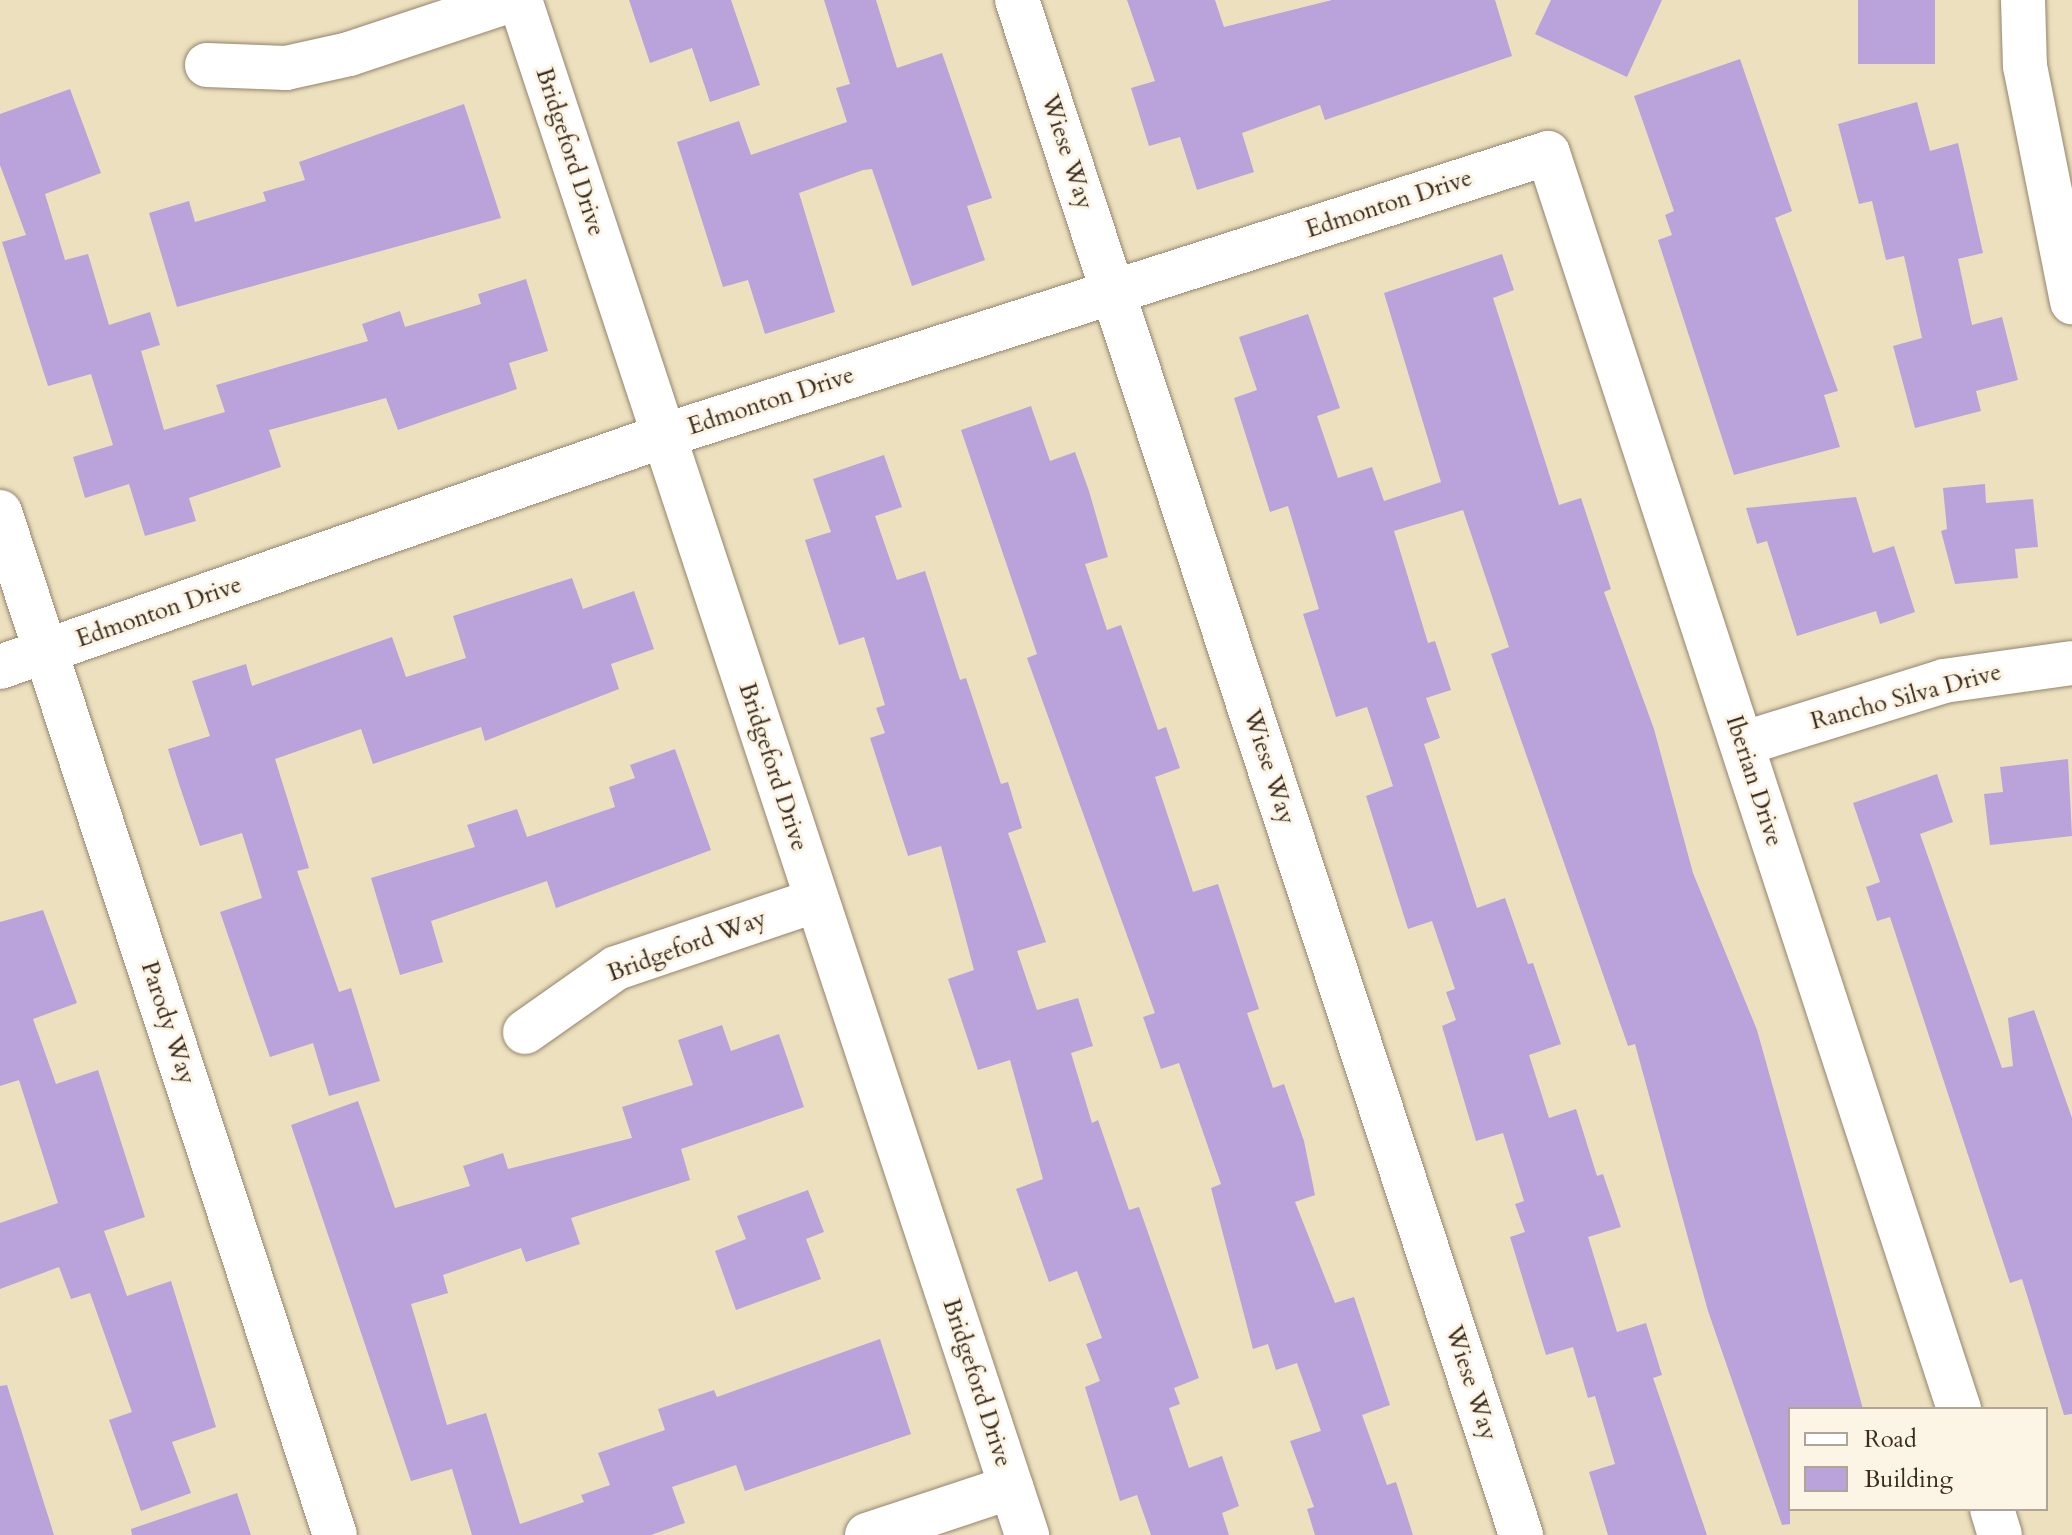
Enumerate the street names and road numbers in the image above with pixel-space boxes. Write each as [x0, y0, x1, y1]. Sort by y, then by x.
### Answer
street label: Bridgeford Drive [529, 64, 611, 240]
street label: Wiese Way [1035, 91, 1099, 213]
street label: Edmonton Drive [1302, 164, 1476, 244]
street label: Edmonton Drive [684, 361, 858, 441]
street label: Edmonton Drive [72, 570, 246, 654]
street label: Rancho Silva Drive [1808, 658, 2004, 736]
street label: Bridgeford Drive [732, 679, 814, 855]
street label: Wiese Way [1237, 706, 1301, 828]
street label: Iberian Drive [1719, 712, 1789, 850]
street label: Bridgeford Way [604, 904, 770, 988]
street label: Parody Way [135, 958, 201, 1088]
street label: Bridgeford Drive [936, 1295, 1018, 1471]
street label: Wiese Way [1439, 1322, 1503, 1444]

